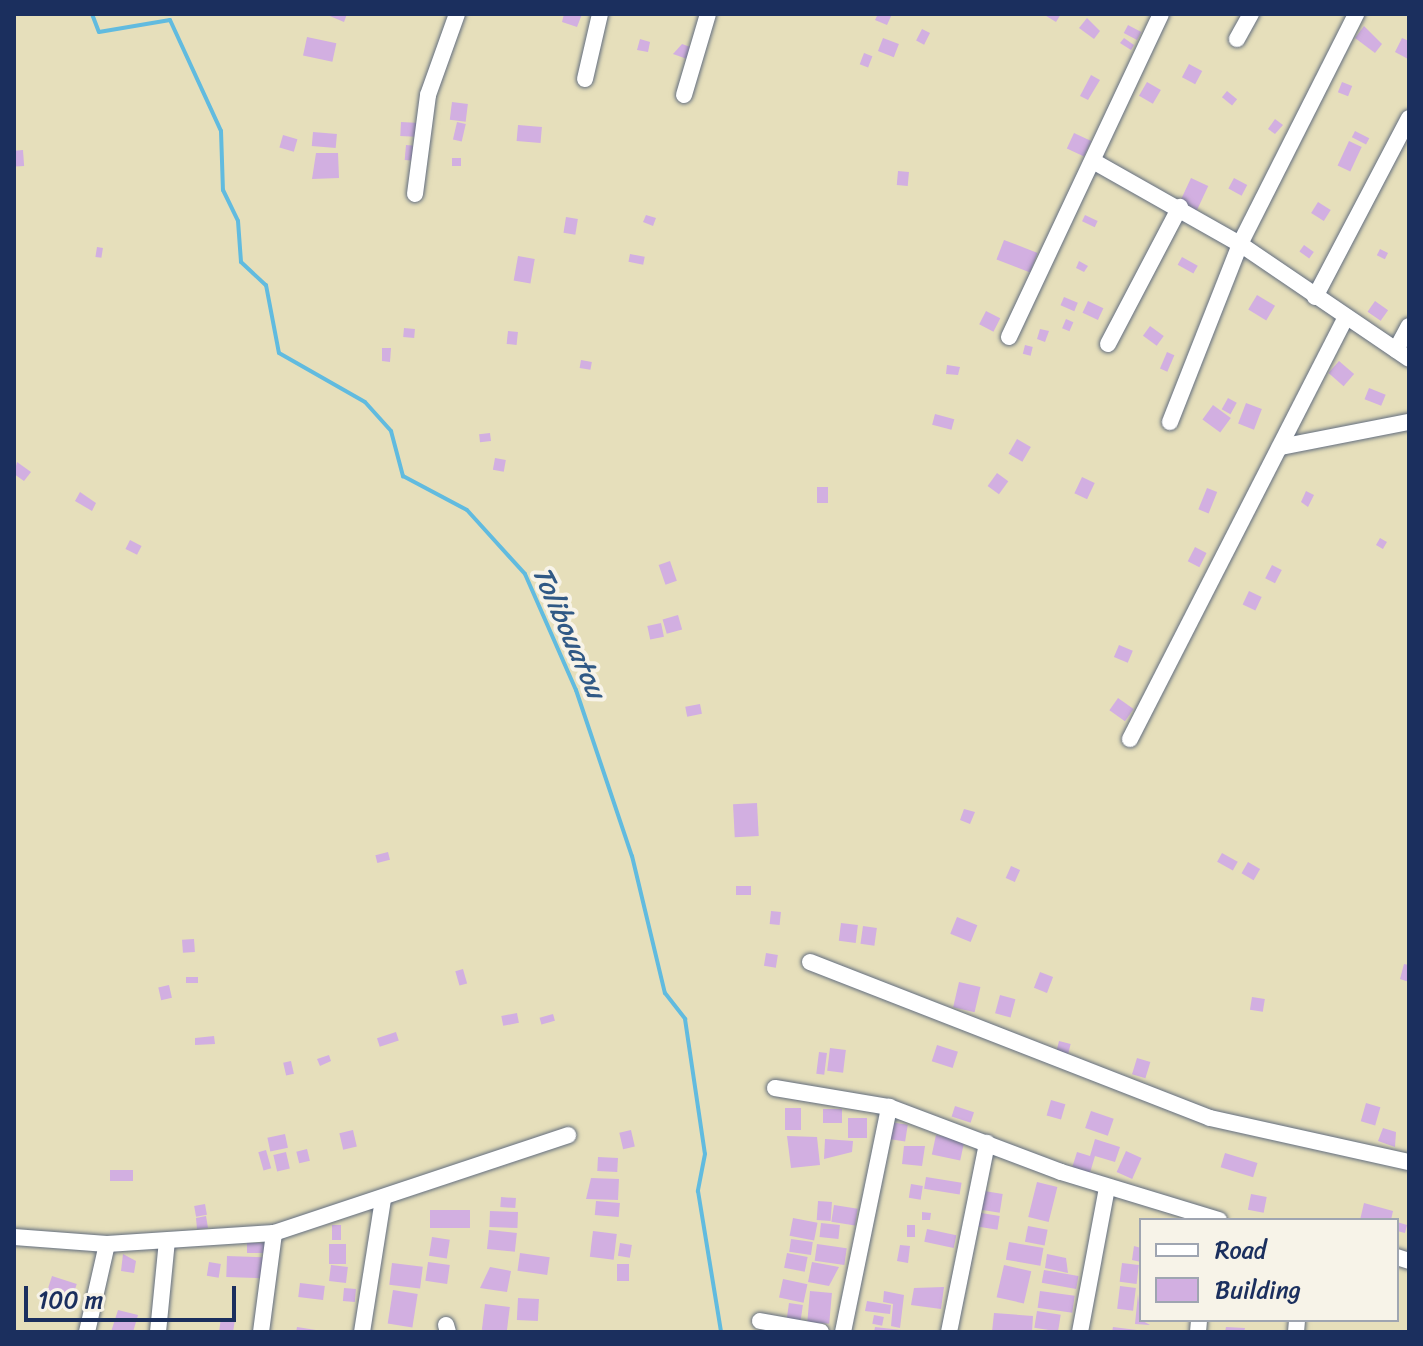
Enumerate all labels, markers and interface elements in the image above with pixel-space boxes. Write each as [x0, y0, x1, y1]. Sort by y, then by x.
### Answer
water label: Tolibouatou [525, 561, 613, 703]
legend [1139, 1218, 1399, 1322]
text: Road [1215, 1229, 1266, 1271]
text: Building [1215, 1269, 1301, 1311]
scale bar [28, 1270, 240, 1320]
text: 100 m [38, 1279, 103, 1321]

